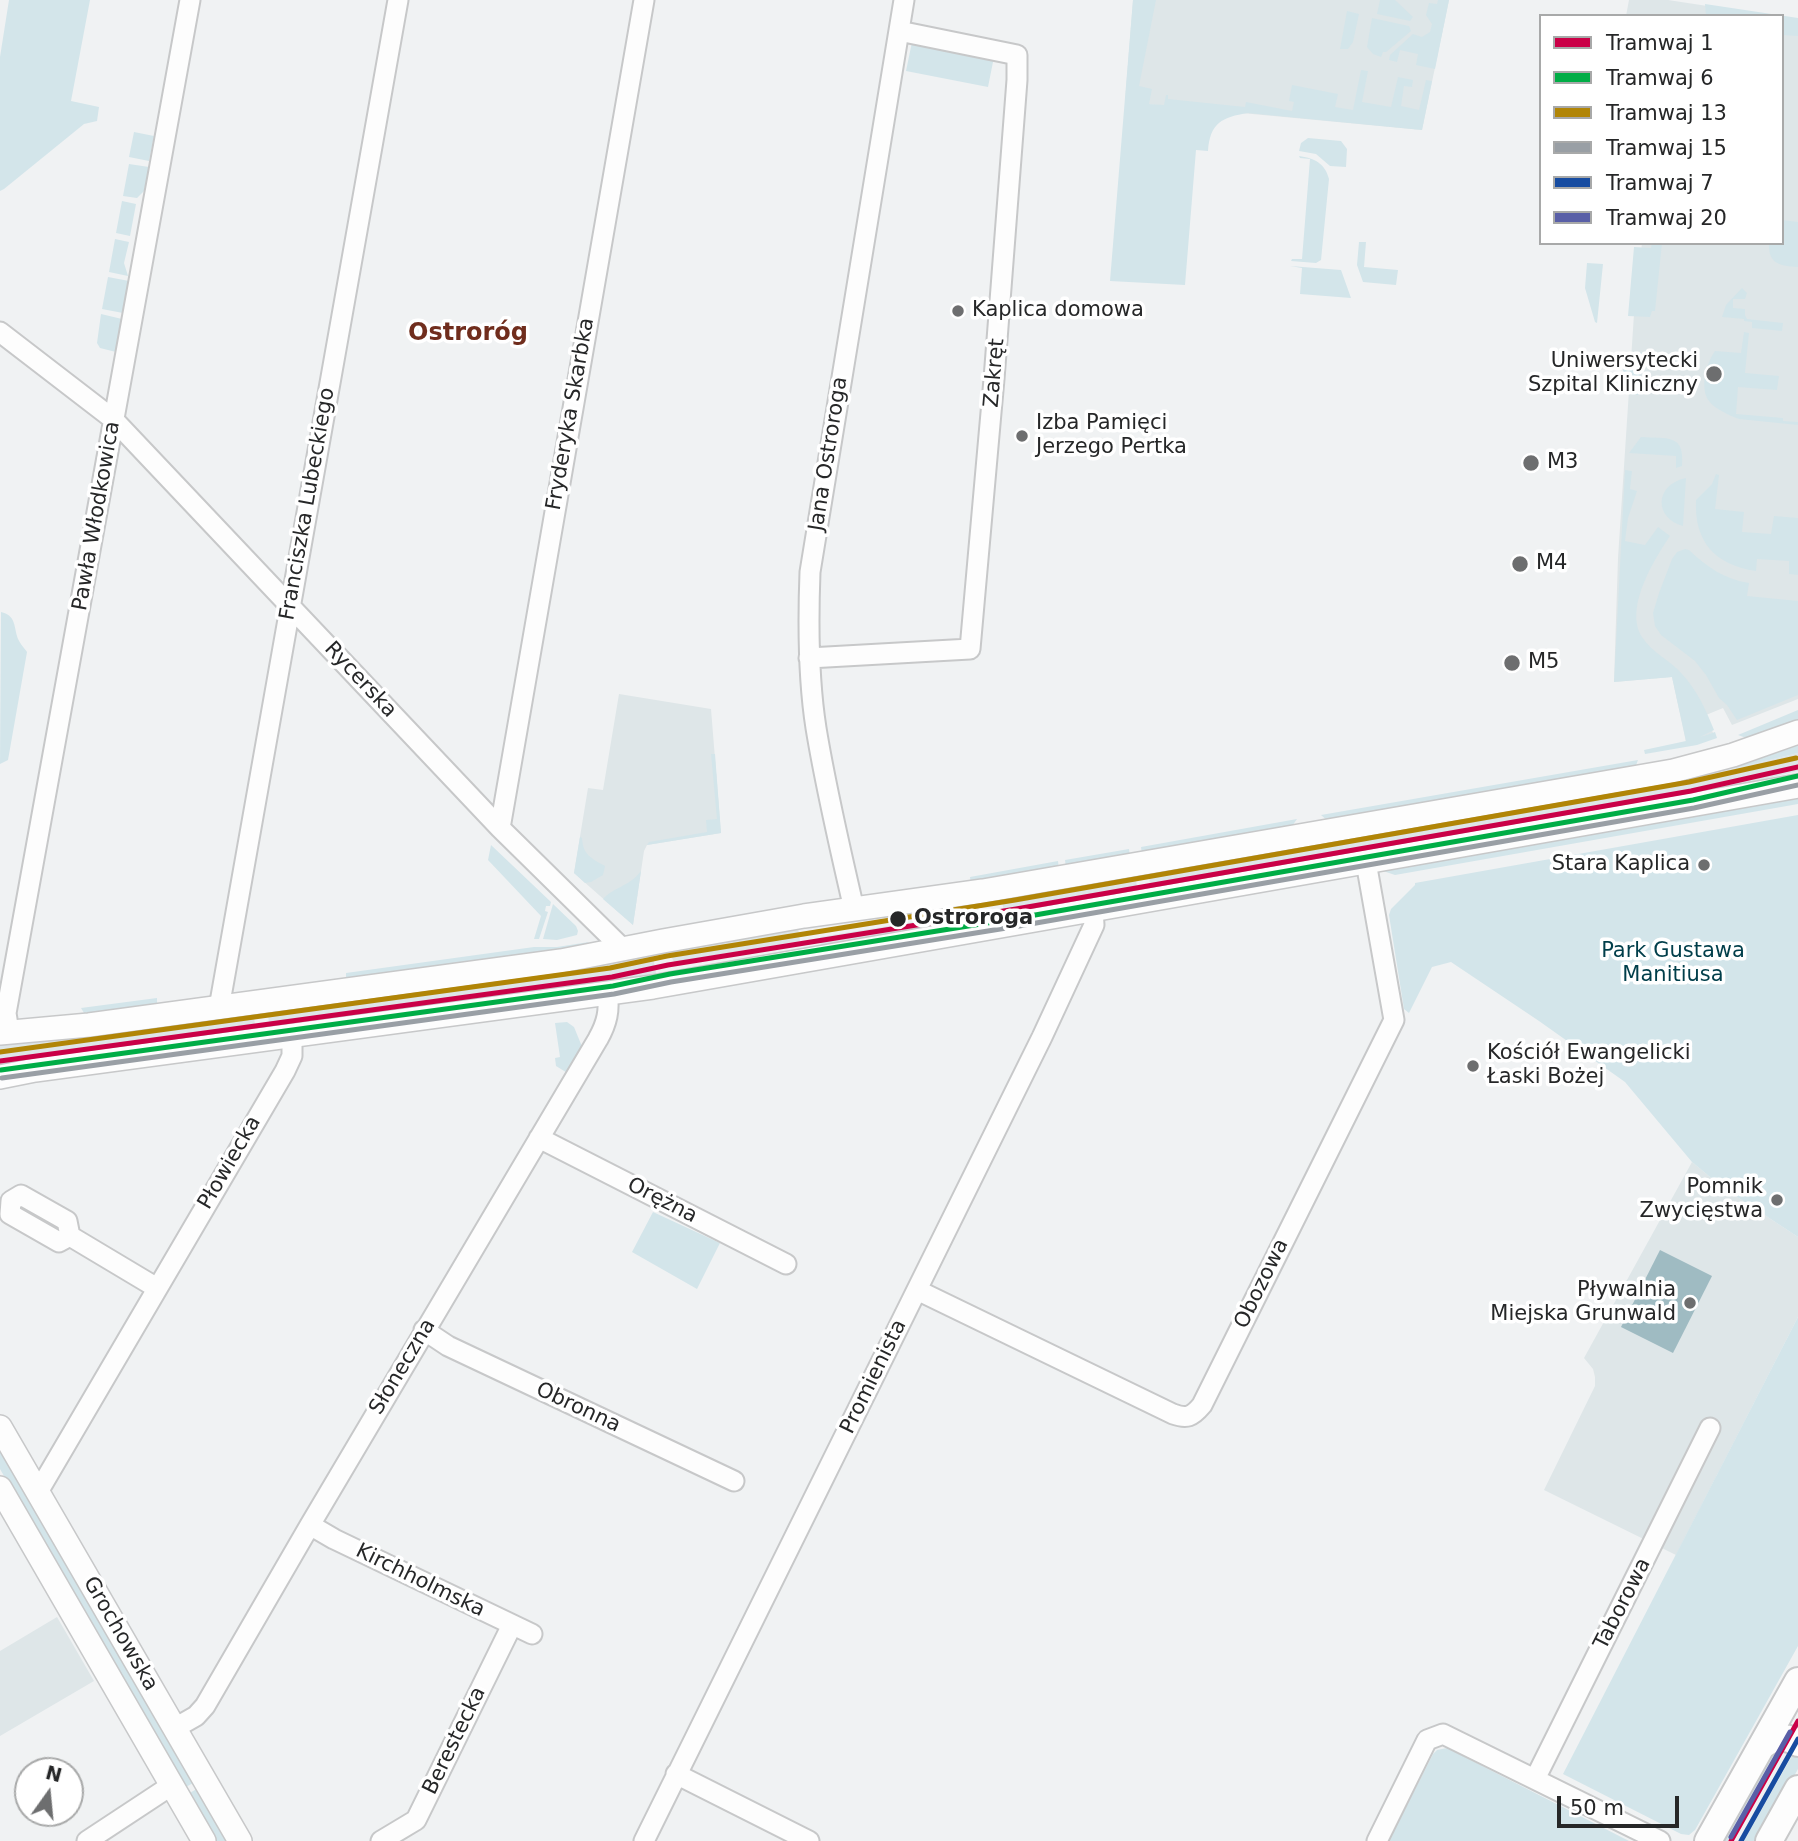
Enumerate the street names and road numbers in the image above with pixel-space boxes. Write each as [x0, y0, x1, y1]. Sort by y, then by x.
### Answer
street label: Fryderyka Skarbka [542, 316, 600, 512]
street label: Zakręt [979, 337, 1011, 409]
street label: Jana Ostroroga [804, 375, 854, 533]
street label: Franciszka Lubeckiego [275, 386, 341, 622]
street label: Pawła Włodkowica [68, 419, 126, 613]
street label: Rycerska [319, 637, 401, 723]
street label: Płowiecka [193, 1112, 267, 1214]
street label: Orężna [623, 1173, 701, 1229]
street label: Obozowa [1229, 1235, 1295, 1333]
street label: Słoneczna [365, 1315, 441, 1419]
street label: Promienista [836, 1316, 912, 1438]
street label: Obronna [532, 1377, 624, 1439]
street label: Kirchholmska [351, 1539, 489, 1623]
street label: Taborowa [1589, 1554, 1657, 1654]
street label: Grochowska [77, 1572, 163, 1696]
street label: Berestecka [418, 1683, 492, 1799]

